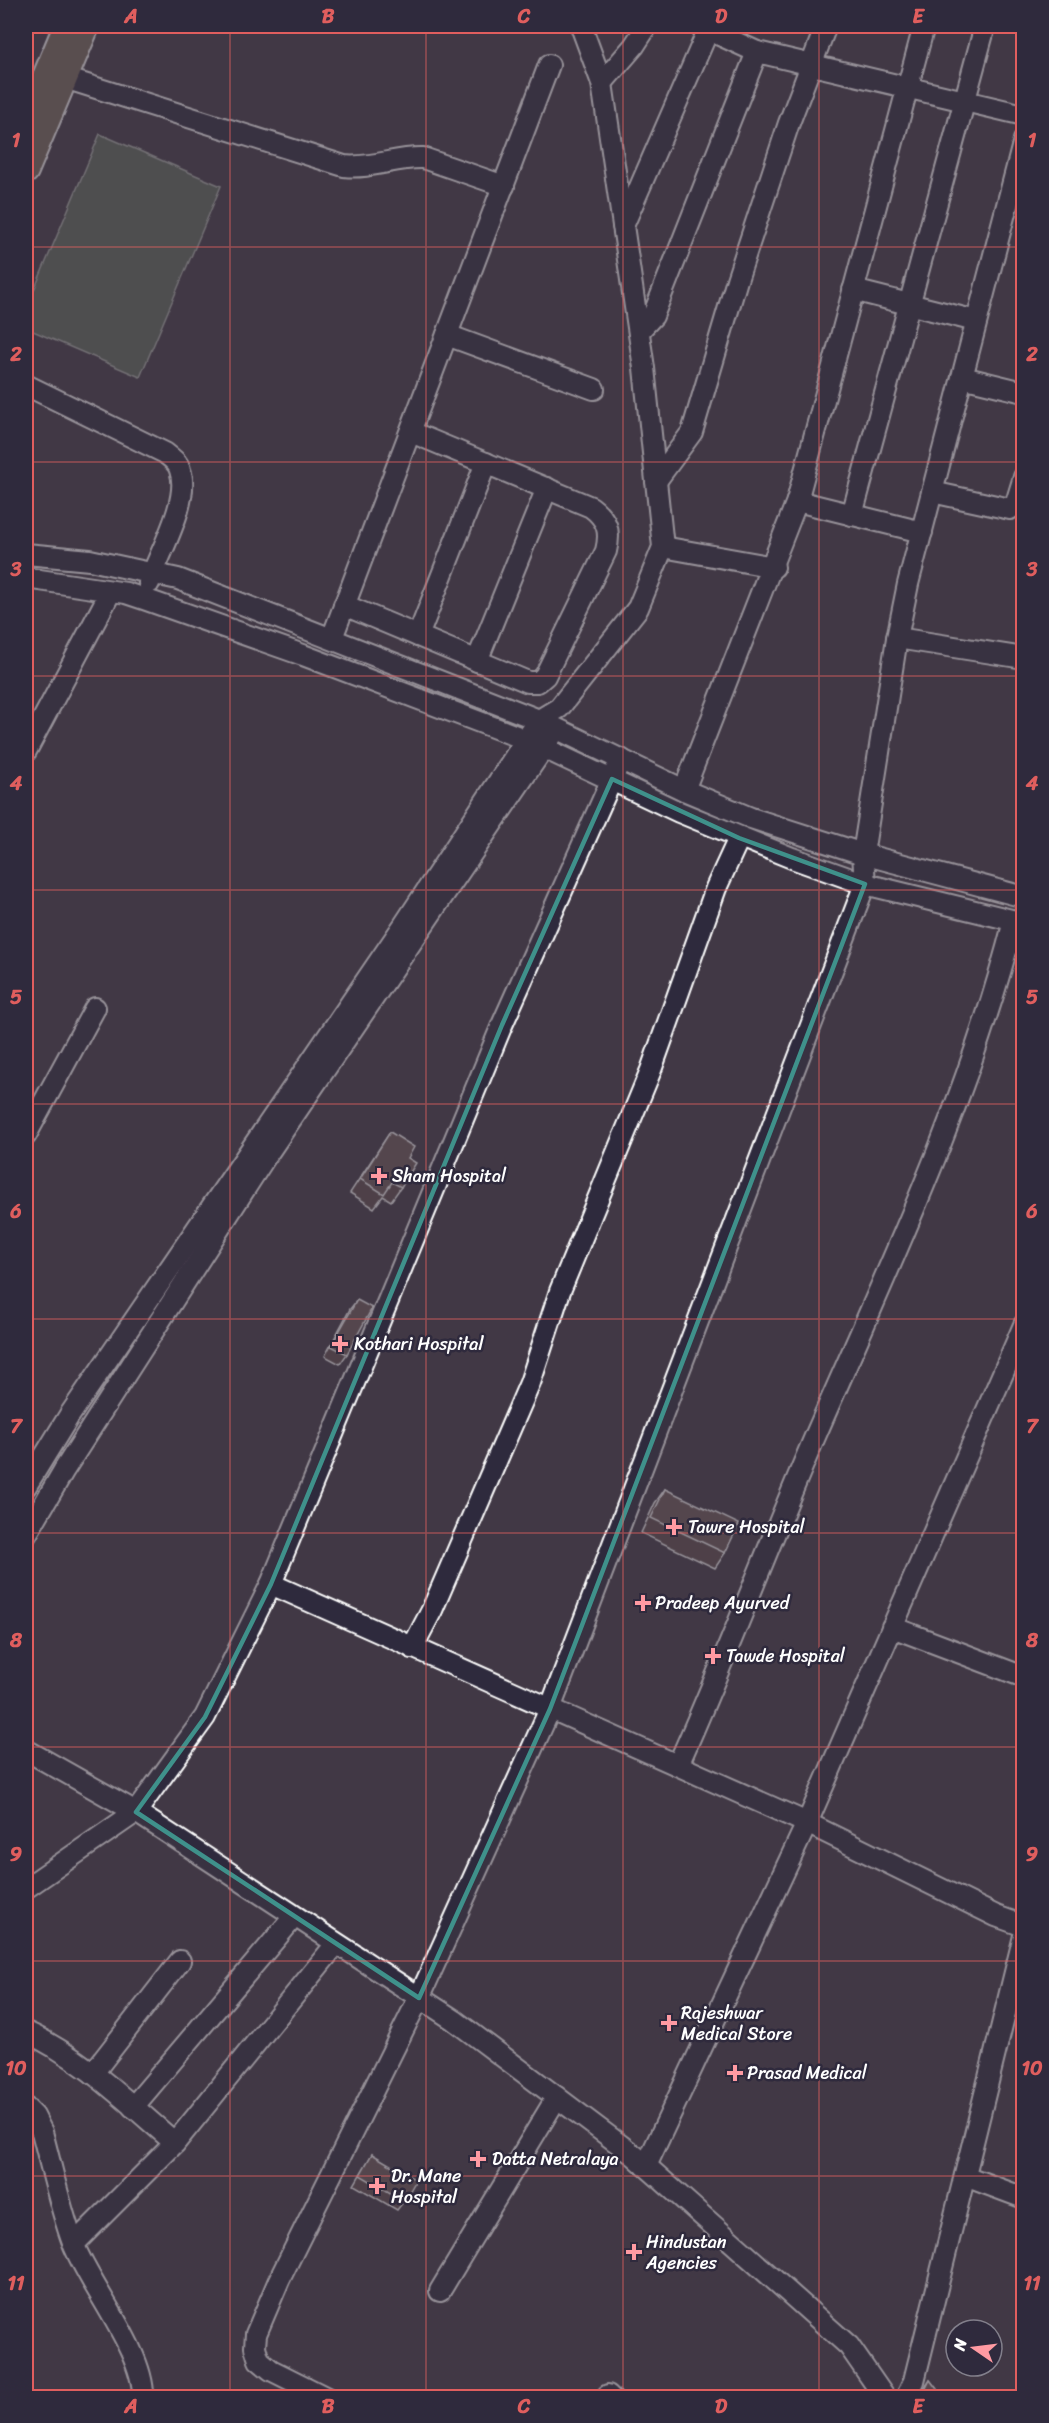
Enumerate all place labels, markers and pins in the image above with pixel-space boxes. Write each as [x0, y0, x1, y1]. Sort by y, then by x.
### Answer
place label: Sham Hospital [392, 1160, 507, 1192]
marker: Sham Hospital [370, 1167, 388, 1185]
place label: Kothari Hospital [354, 1328, 484, 1360]
marker: Kothari Hospital [331, 1335, 349, 1353]
place label: Tawre Hospital [688, 1511, 806, 1543]
marker: Tawre Hospital [665, 1518, 683, 1536]
place label: Pradeep Ayurved [655, 1587, 791, 1619]
marker: Pradeep Ayurved [636, 1596, 650, 1610]
place label: Tawde Hospital [726, 1640, 846, 1672]
marker: Tawde Hospital [704, 1647, 722, 1665]
place label: Rajeshwar Medical Store [681, 1997, 792, 2050]
marker: Rajeshwar Medical Store [662, 2016, 676, 2030]
place label: Prasad Medical [747, 2057, 868, 2089]
marker: Prasad Medical [728, 2066, 742, 2080]
place label: Datta Netralaya [492, 2143, 619, 2175]
marker: Datta Netralaya [469, 2150, 487, 2168]
place label: Dr. Mane Hospital [391, 2160, 461, 2213]
marker: Dr. Mane Hospital [368, 2177, 386, 2195]
place label: Hindustan Agencies [645, 2226, 727, 2279]
marker: Hindustan Agencies [627, 2245, 641, 2259]

